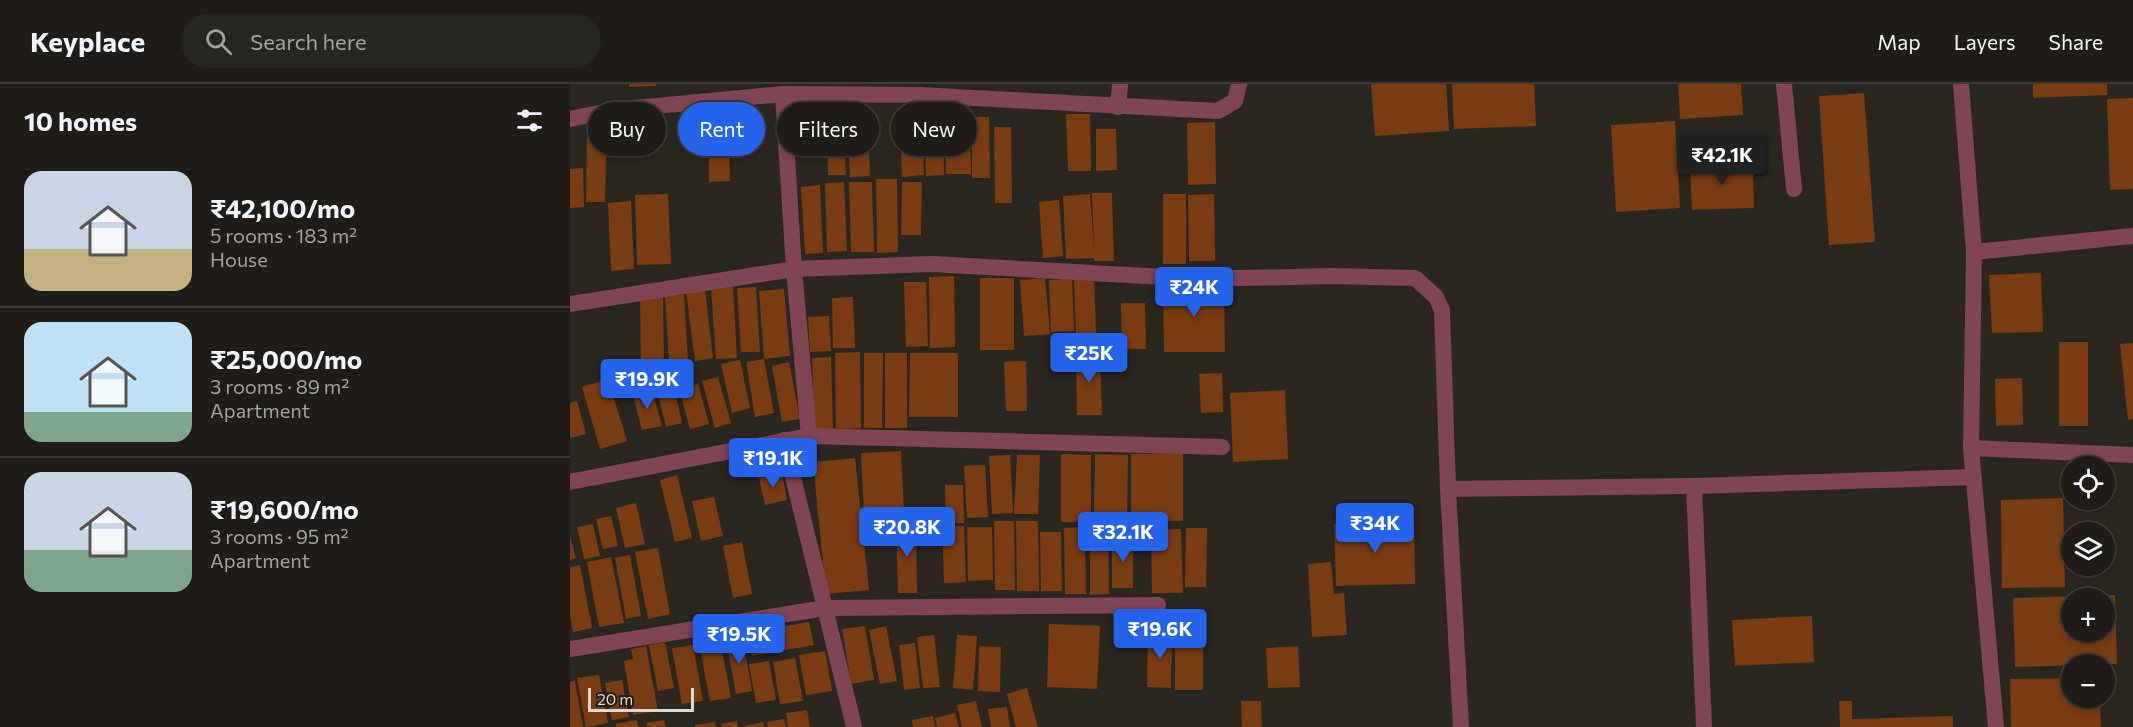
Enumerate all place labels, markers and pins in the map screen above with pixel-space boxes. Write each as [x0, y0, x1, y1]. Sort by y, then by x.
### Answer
pin: ₹42.1K [1673, 135, 1771, 186]
pin: ₹24K [1158, 267, 1230, 318]
pin: ₹25K [1053, 333, 1125, 384]
pin: ₹19.9K [598, 359, 696, 410]
pin: ₹19.1K [724, 438, 822, 489]
pin: ₹34K [1339, 503, 1411, 554]
pin: ₹20.8K [858, 507, 956, 558]
pin: ₹32.1K [1074, 512, 1172, 563]
pin: ₹19.6K [1111, 609, 1209, 660]
pin: ₹19.5K [690, 614, 788, 665]

